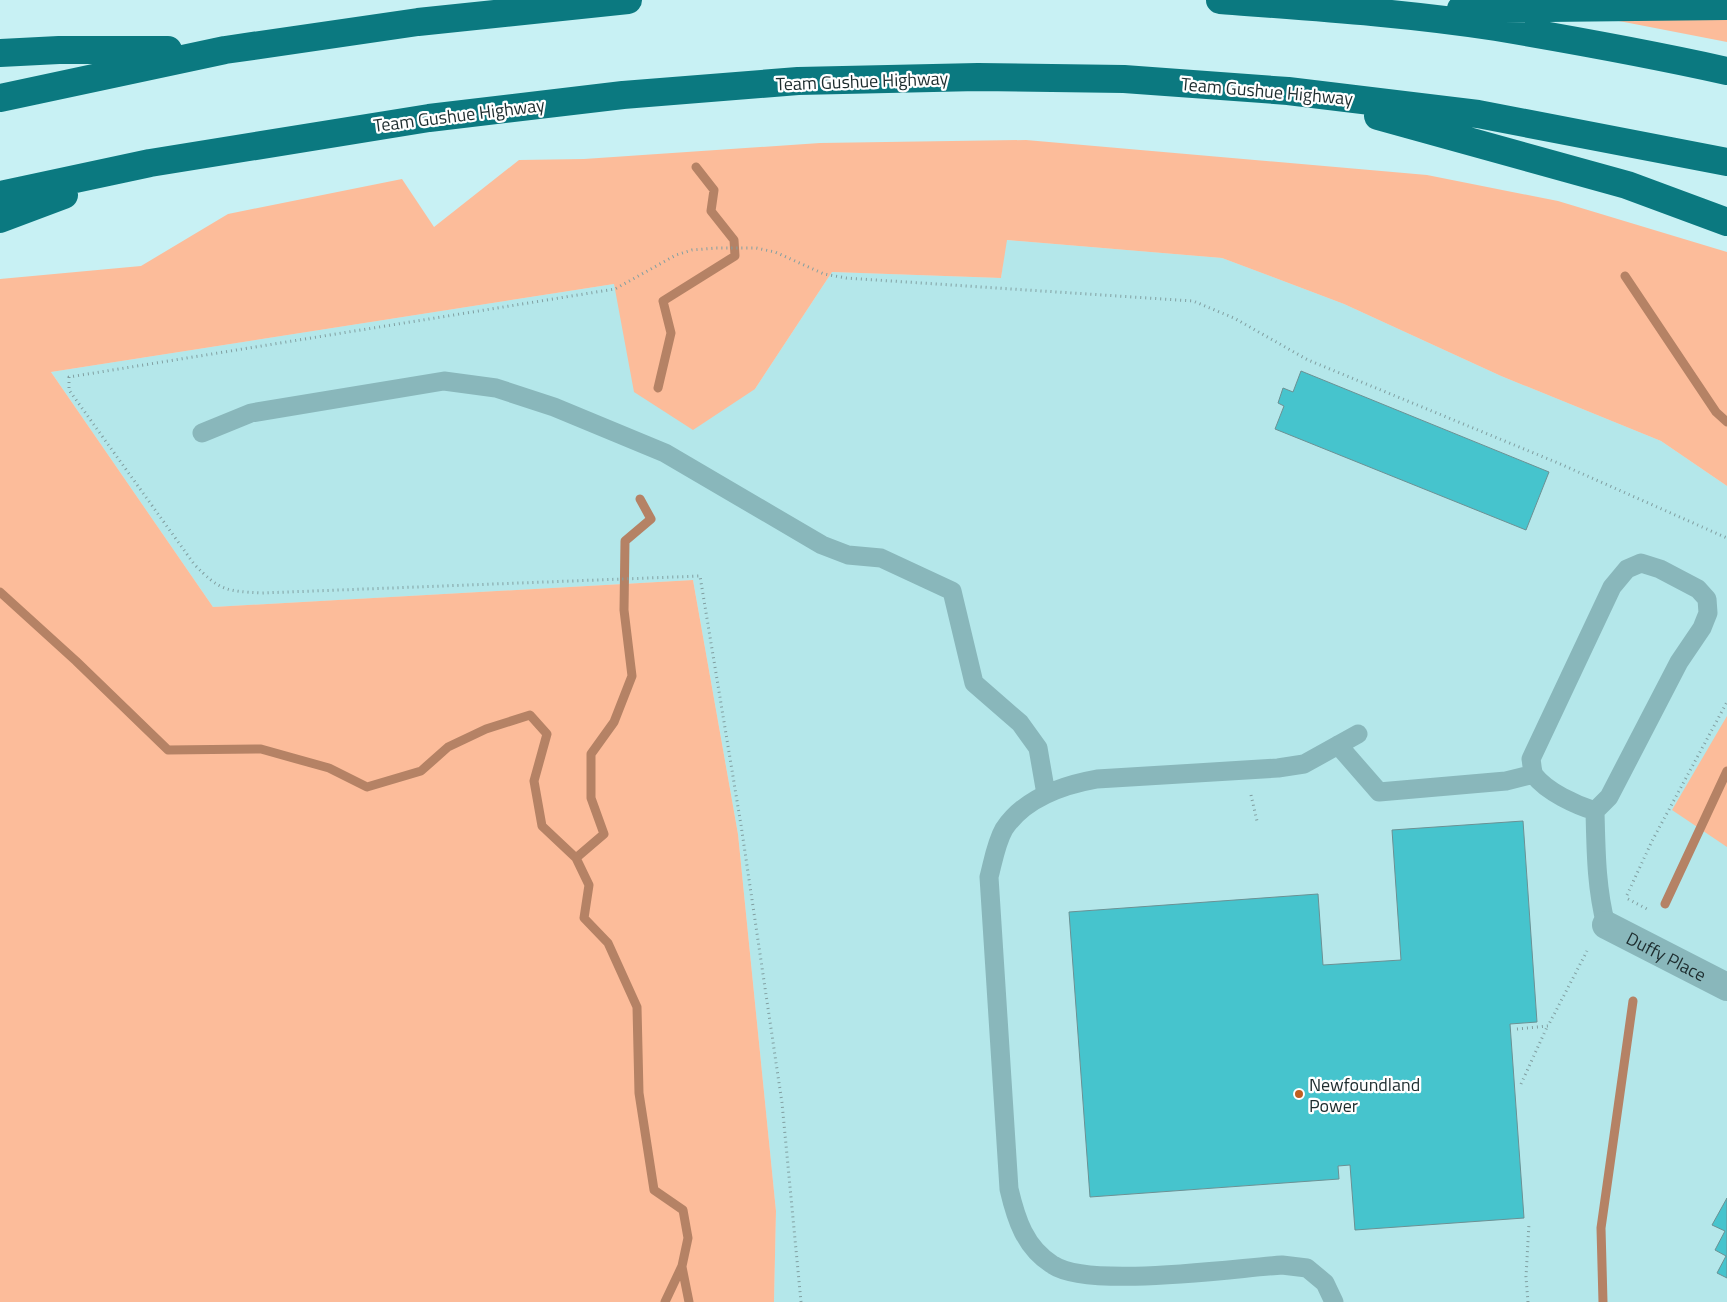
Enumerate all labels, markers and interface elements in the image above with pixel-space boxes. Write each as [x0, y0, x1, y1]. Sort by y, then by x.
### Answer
street label: Team Gushue Highway [775, 64, 949, 98]
street label: Team Gushue Highway [1180, 70, 1354, 112]
street label: Team Gushue Highway [372, 91, 547, 139]
street label: Duffy Place [1622, 924, 1711, 988]
place label: Newfoundland Power [1309, 1071, 1420, 1119]
marker: Newfoundland Power [1293, 1088, 1305, 1100]

